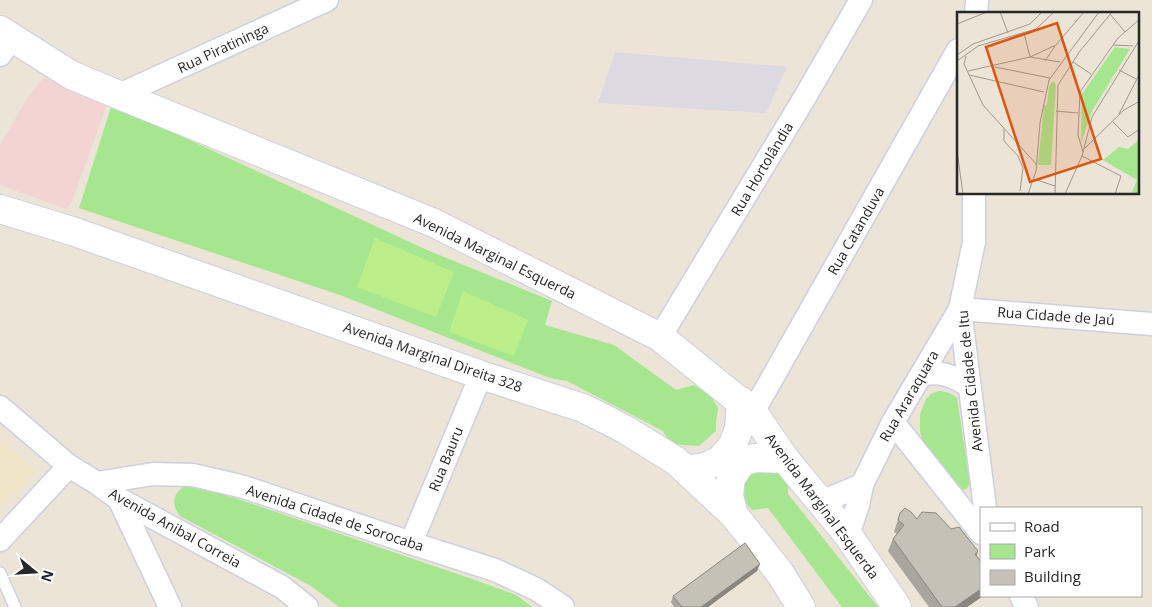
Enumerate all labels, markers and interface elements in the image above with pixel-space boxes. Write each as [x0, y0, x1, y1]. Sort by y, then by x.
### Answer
inset map [957, 12, 1140, 195]
street label: Rua Piratininga [174, 18, 272, 77]
street label: Rua Hortolândia [726, 118, 797, 219]
street label: Rua Catanduva [823, 183, 888, 278]
street label: Avenida Marginal Esquerda [411, 208, 579, 303]
street label: Rua Cidade de Jaú [997, 302, 1115, 329]
street label: Avenida Cidade de Itu [953, 309, 986, 453]
street label: Avenida Marginal Direita 328 [341, 317, 525, 396]
street label: Rua Araraquara [875, 346, 943, 445]
street label: Rua Bauru [424, 424, 467, 494]
street label: Avenida Marginal Esquerda [761, 429, 884, 583]
street label: Avenida Cidade de Sorocaba [244, 480, 426, 555]
street label: Avenida Anibal Correia [106, 483, 245, 572]
legend [980, 507, 1142, 597]
text: Road [1024, 516, 1060, 536]
text: Park [1024, 541, 1055, 561]
north arrow [10, 547, 60, 597]
text: Building [1024, 566, 1081, 586]
text: N [37, 568, 59, 585]

